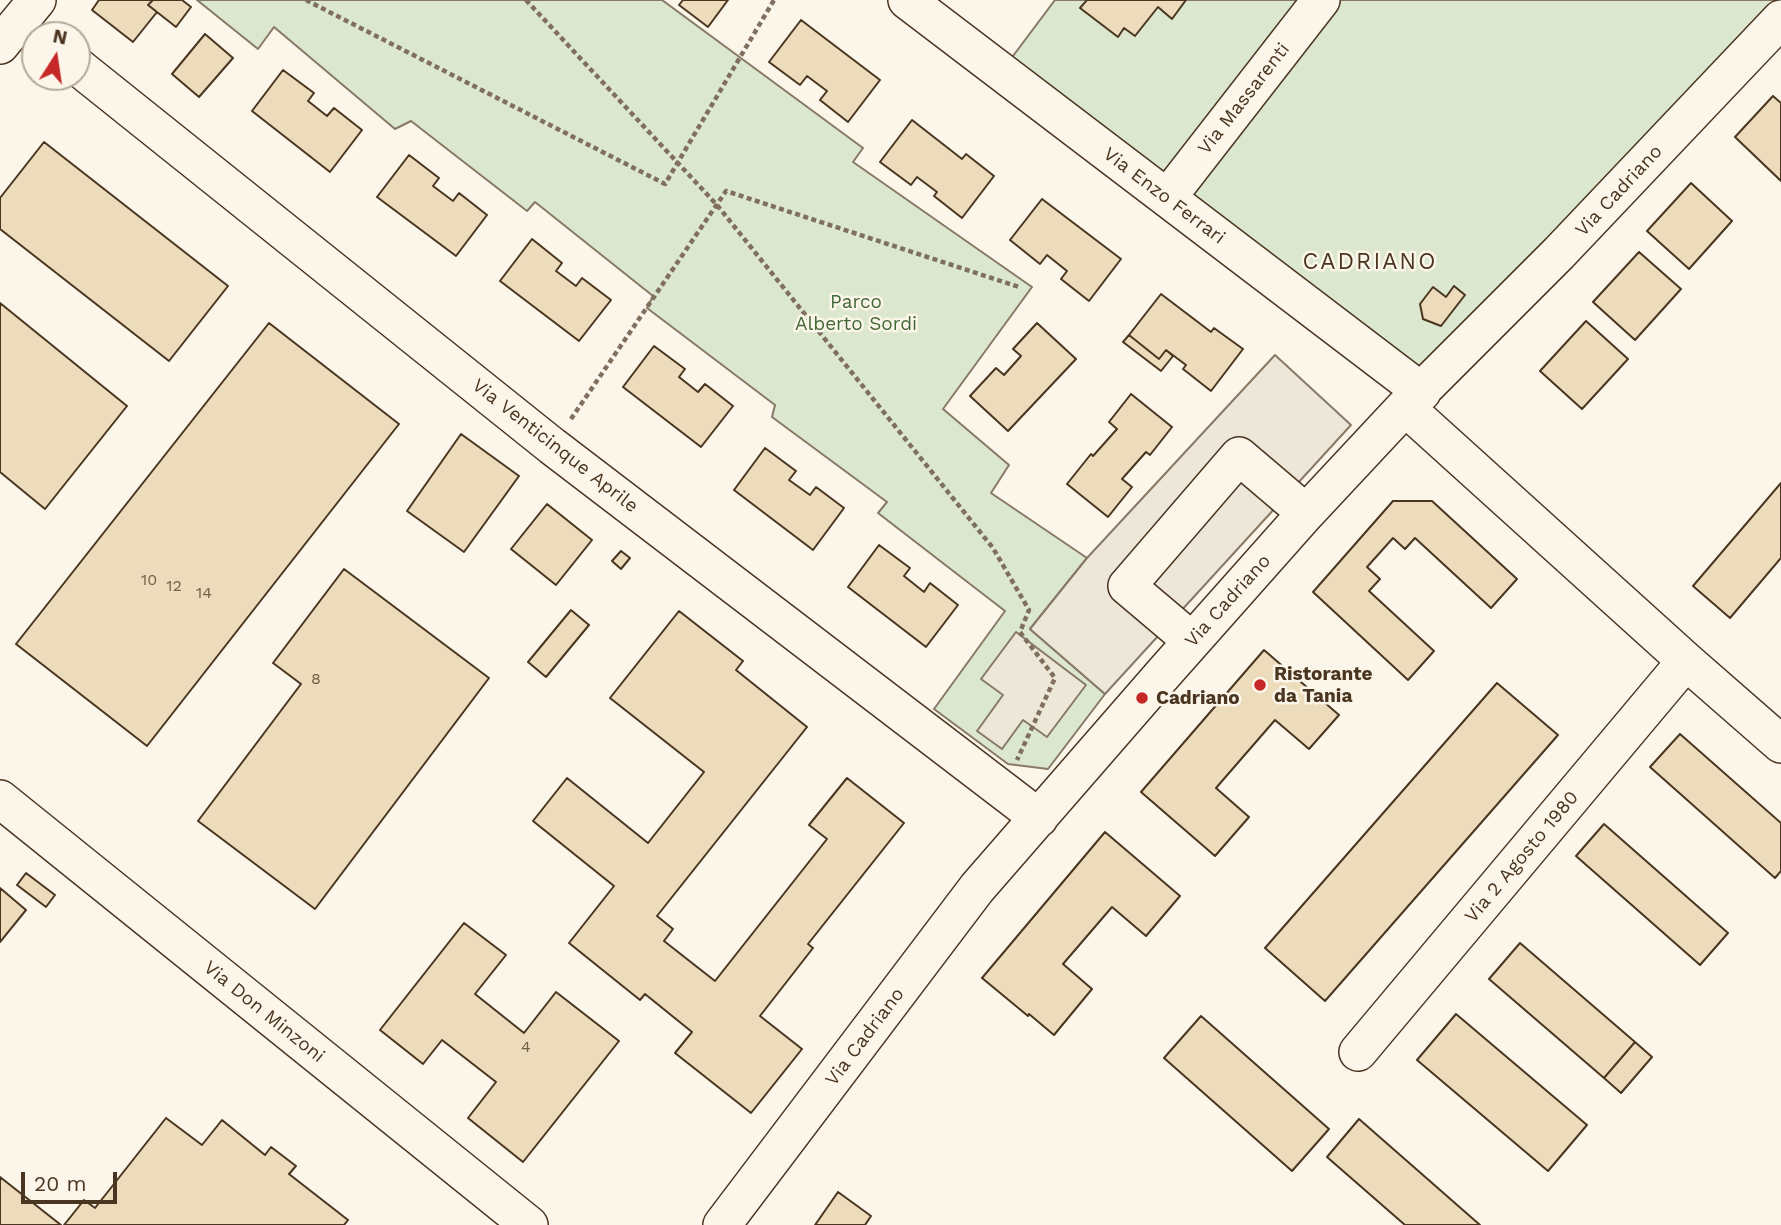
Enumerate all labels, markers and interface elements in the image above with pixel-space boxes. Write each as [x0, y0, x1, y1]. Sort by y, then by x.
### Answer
north arrow [21, 21, 91, 91]
text: N [51, 24, 69, 50]
street label: Via Massarenti [1193, 39, 1295, 159]
street label: Via Cadriano [1571, 140, 1667, 242]
street label: Via Enzo Ferrari [1099, 143, 1229, 249]
district label: CADRIANO [1304, 248, 1436, 276]
park label: Parco Alberto Sordi [795, 291, 917, 335]
street label: Via Venticinque Aprile [468, 374, 642, 518]
street label: Via Cadriano [1180, 550, 1276, 652]
house number: 10 [141, 570, 157, 590]
house number: 12 [166, 576, 182, 596]
house number: 14 [196, 583, 212, 603]
place label: Ristorante da Tania [1274, 663, 1372, 707]
house number: 8 [311, 669, 321, 689]
marker: Ristorante da Tania [1252, 677, 1268, 693]
place label: Cadriano [1156, 687, 1240, 709]
marker: Cadriano [1134, 690, 1150, 706]
street label: Via 2 Agosto 1980 [1460, 787, 1584, 927]
street label: Via Don Minzoni [199, 956, 329, 1068]
street label: Via Cadriano [821, 983, 909, 1091]
house number: 4 [521, 1037, 531, 1057]
scale bar [24, 1158, 121, 1202]
text: 20 m [34, 1171, 86, 1196]

